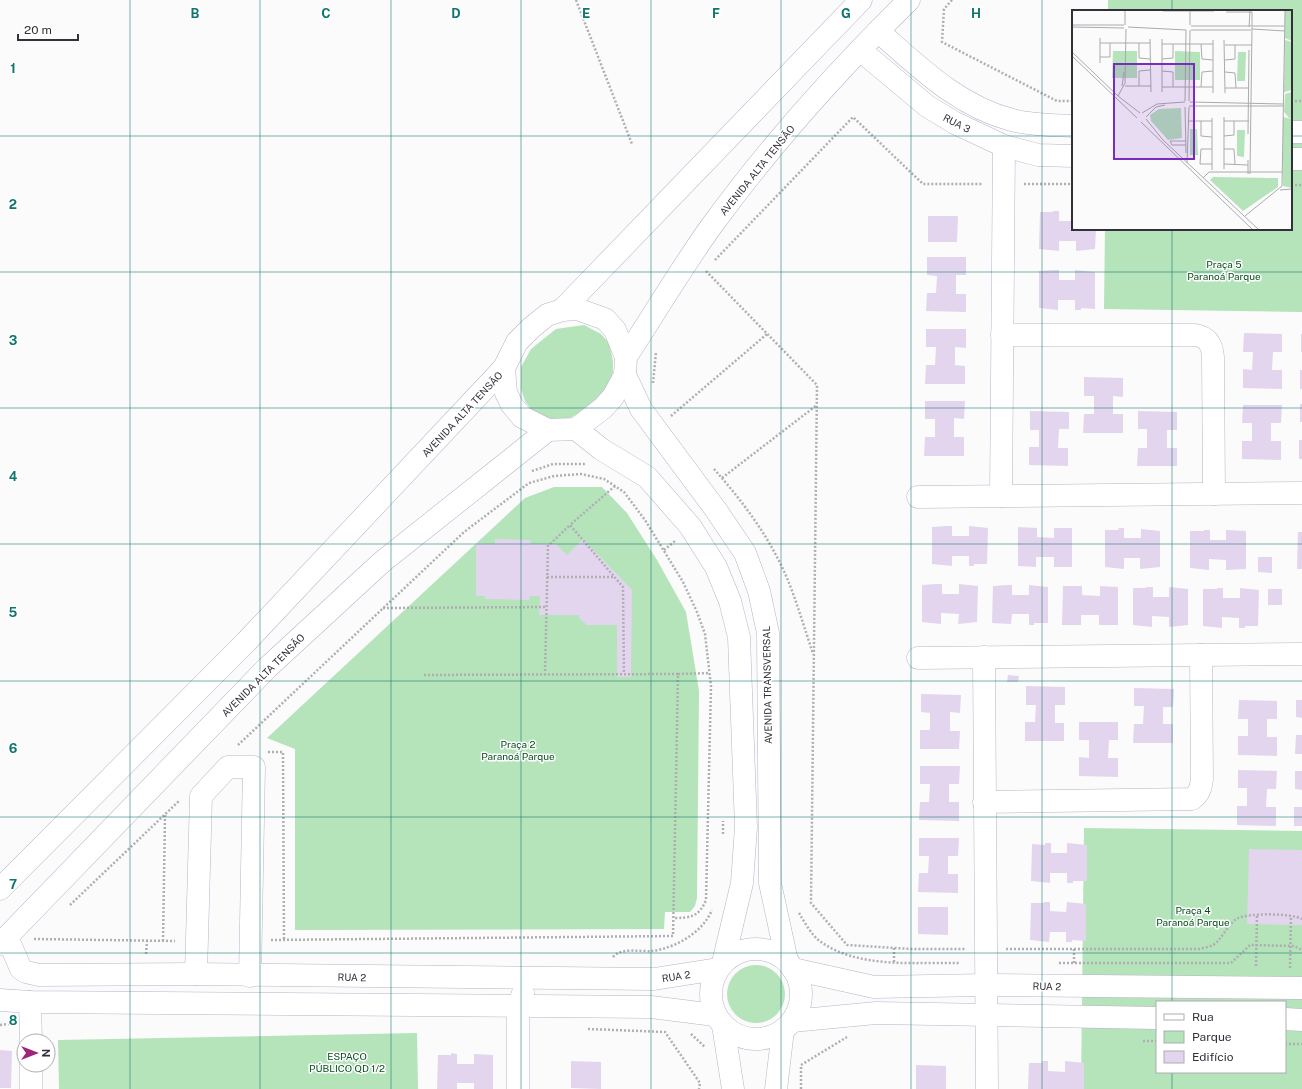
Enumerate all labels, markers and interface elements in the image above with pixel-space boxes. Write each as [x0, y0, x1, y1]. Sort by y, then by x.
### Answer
text: B [191, 6, 200, 21]
text: C [321, 6, 331, 21]
text: D [451, 6, 461, 21]
text: E [582, 6, 590, 21]
text: F [712, 6, 720, 21]
text: G [841, 6, 851, 21]
text: H [971, 6, 981, 21]
inset map [1072, 10, 1292, 230]
scale bar [18, 16, 78, 42]
text: 20 m [24, 23, 52, 37]
text: 1 [10, 61, 16, 76]
street label: RUA 3 [941, 111, 973, 135]
street label: AVENIDA ALTA TENSĀO [717, 123, 797, 217]
text: 2 [9, 197, 17, 212]
park label: Praça 5 Paranoá Parque [1187, 258, 1261, 282]
text: 3 [9, 333, 18, 348]
street label: AVENIDA ALTA TENSÃO [419, 369, 505, 459]
text: 4 [9, 469, 18, 484]
text: 5 [9, 605, 18, 620]
street label: AVENIDA TRANSVERSAL [760, 626, 774, 744]
street label: AVENIDA ALTA TENSÃO [219, 631, 307, 719]
park label: Praça 2 Paranoá Parque [481, 738, 555, 762]
text: 6 [9, 741, 18, 756]
text: 7 [9, 877, 17, 892]
park label: Praça 4 Paranoá Parque [1156, 904, 1230, 928]
street label: RUA 2 [661, 968, 691, 984]
street label: RUA 2 [338, 971, 366, 983]
street label: RUA 2 [1033, 980, 1061, 992]
legend [1156, 1001, 1286, 1073]
text: Rua [1192, 1010, 1214, 1024]
text: 8 [9, 1013, 18, 1028]
text: Parque [1192, 1030, 1232, 1044]
north arrow [16, 1033, 56, 1073]
text: N [40, 1049, 52, 1057]
park label: ESPAÇO PÚBLICO QD 1/2 [309, 1050, 385, 1074]
text: Edifício [1192, 1050, 1234, 1064]

